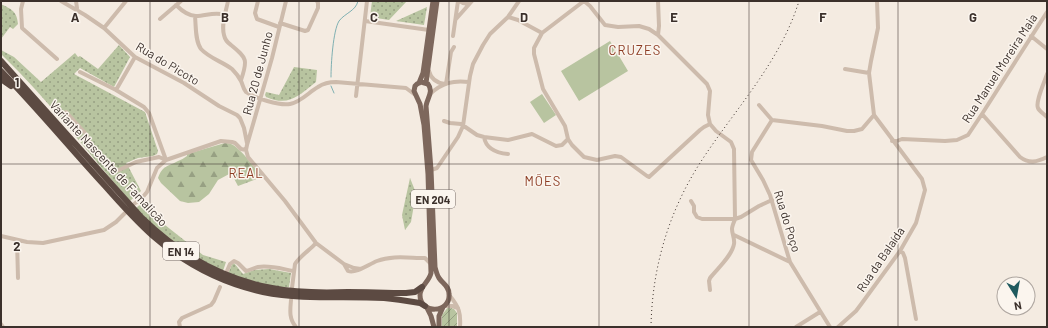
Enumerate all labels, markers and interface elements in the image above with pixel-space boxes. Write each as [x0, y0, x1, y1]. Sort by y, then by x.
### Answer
text: A [71, 9, 80, 25]
text: B [221, 9, 229, 25]
text: C [370, 9, 378, 25]
text: D [520, 9, 528, 25]
text: E [670, 9, 678, 25]
text: F [819, 9, 827, 25]
text: G [969, 9, 977, 25]
street label: Rua Manuel Moreira Maia [959, 11, 1039, 125]
street label: Rua 20 de Junho [239, 30, 275, 116]
street label: Rua do Picoto [134, 39, 202, 87]
district label: CRUZES [609, 42, 661, 58]
text: 1 [15, 74, 19, 90]
street label: Variante Nascente de Famalicão [47, 97, 171, 229]
district label: REAL [228, 165, 264, 181]
district label: MÕES [525, 173, 561, 189]
street label: Rua do Poço [772, 188, 804, 254]
road number: EN 204 [411, 190, 455, 208]
street label: Rua da Balaída [853, 224, 907, 294]
text: 2 [13, 238, 21, 254]
road number: EN 14 [163, 242, 199, 260]
north arrow [996, 276, 1036, 316]
text: N [1013, 299, 1023, 313]

